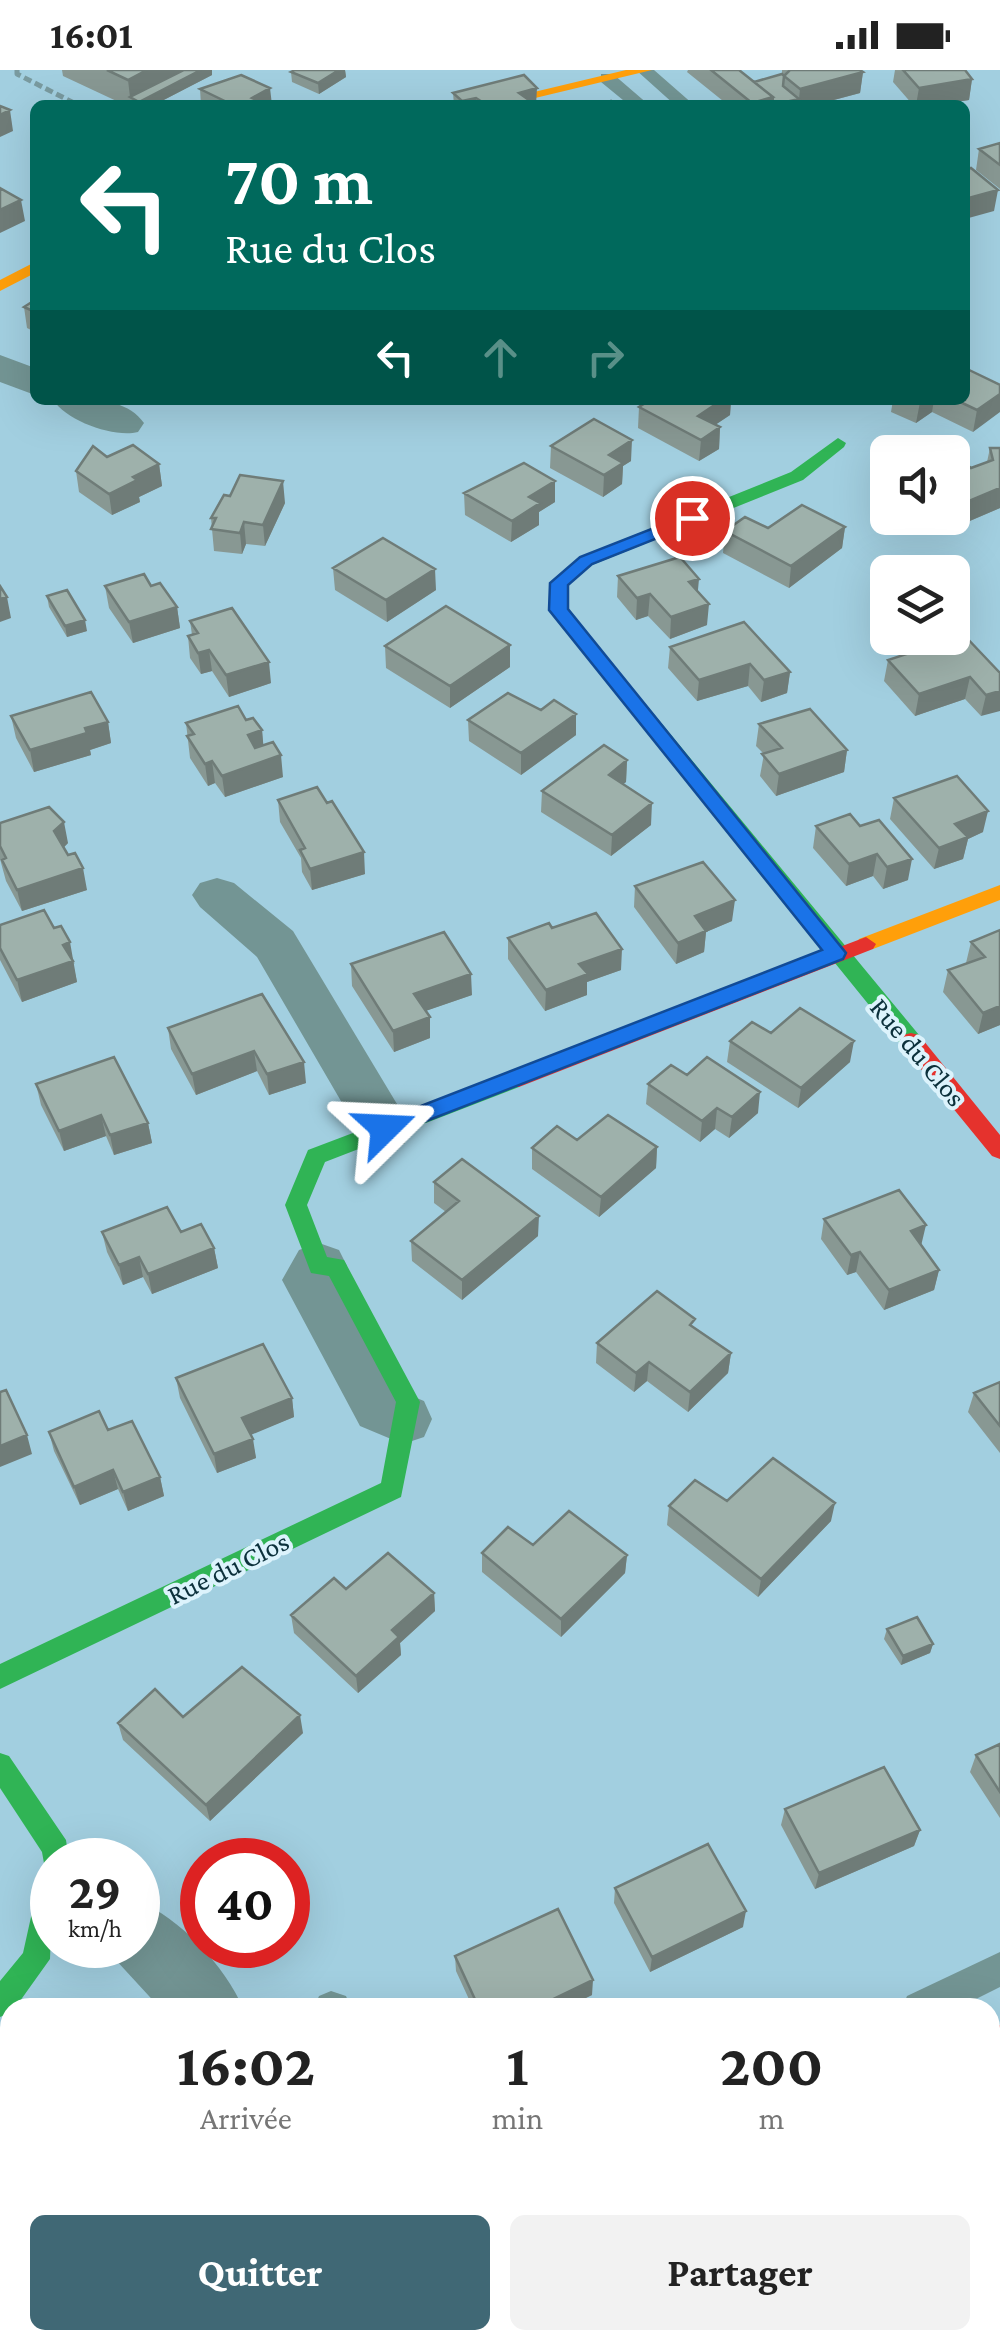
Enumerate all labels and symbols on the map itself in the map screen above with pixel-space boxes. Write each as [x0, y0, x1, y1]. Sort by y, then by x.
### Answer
pin [650, 476, 735, 561]
street label: Rue du Clos [864, 992, 972, 1112]
position arrow [333, 1076, 437, 1180]
street label: Rue du Clos [162, 1525, 294, 1611]
speed limit sign: 40 [180, 1838, 310, 1968]

